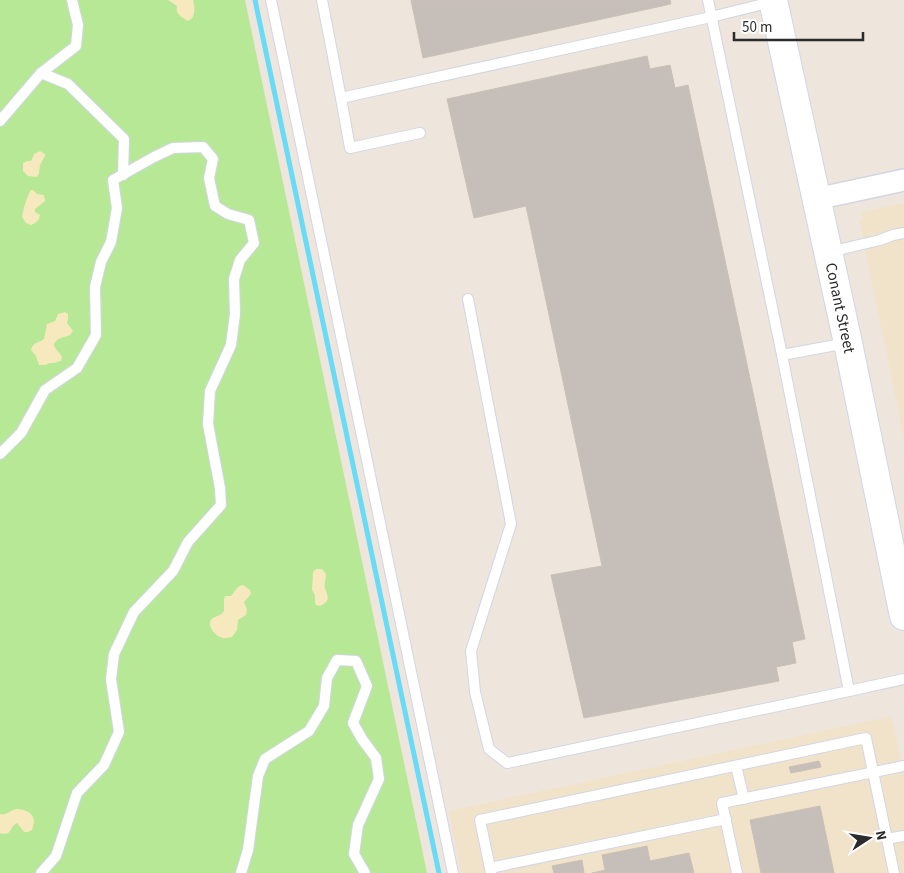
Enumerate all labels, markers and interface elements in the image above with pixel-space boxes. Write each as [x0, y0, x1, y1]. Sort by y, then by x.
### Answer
scale bar [734, 10, 863, 42]
text: 50 m [742, 17, 772, 38]
street label: Conant Street [820, 261, 860, 356]
north arrow [844, 813, 894, 863]
text: N [870, 829, 891, 842]

